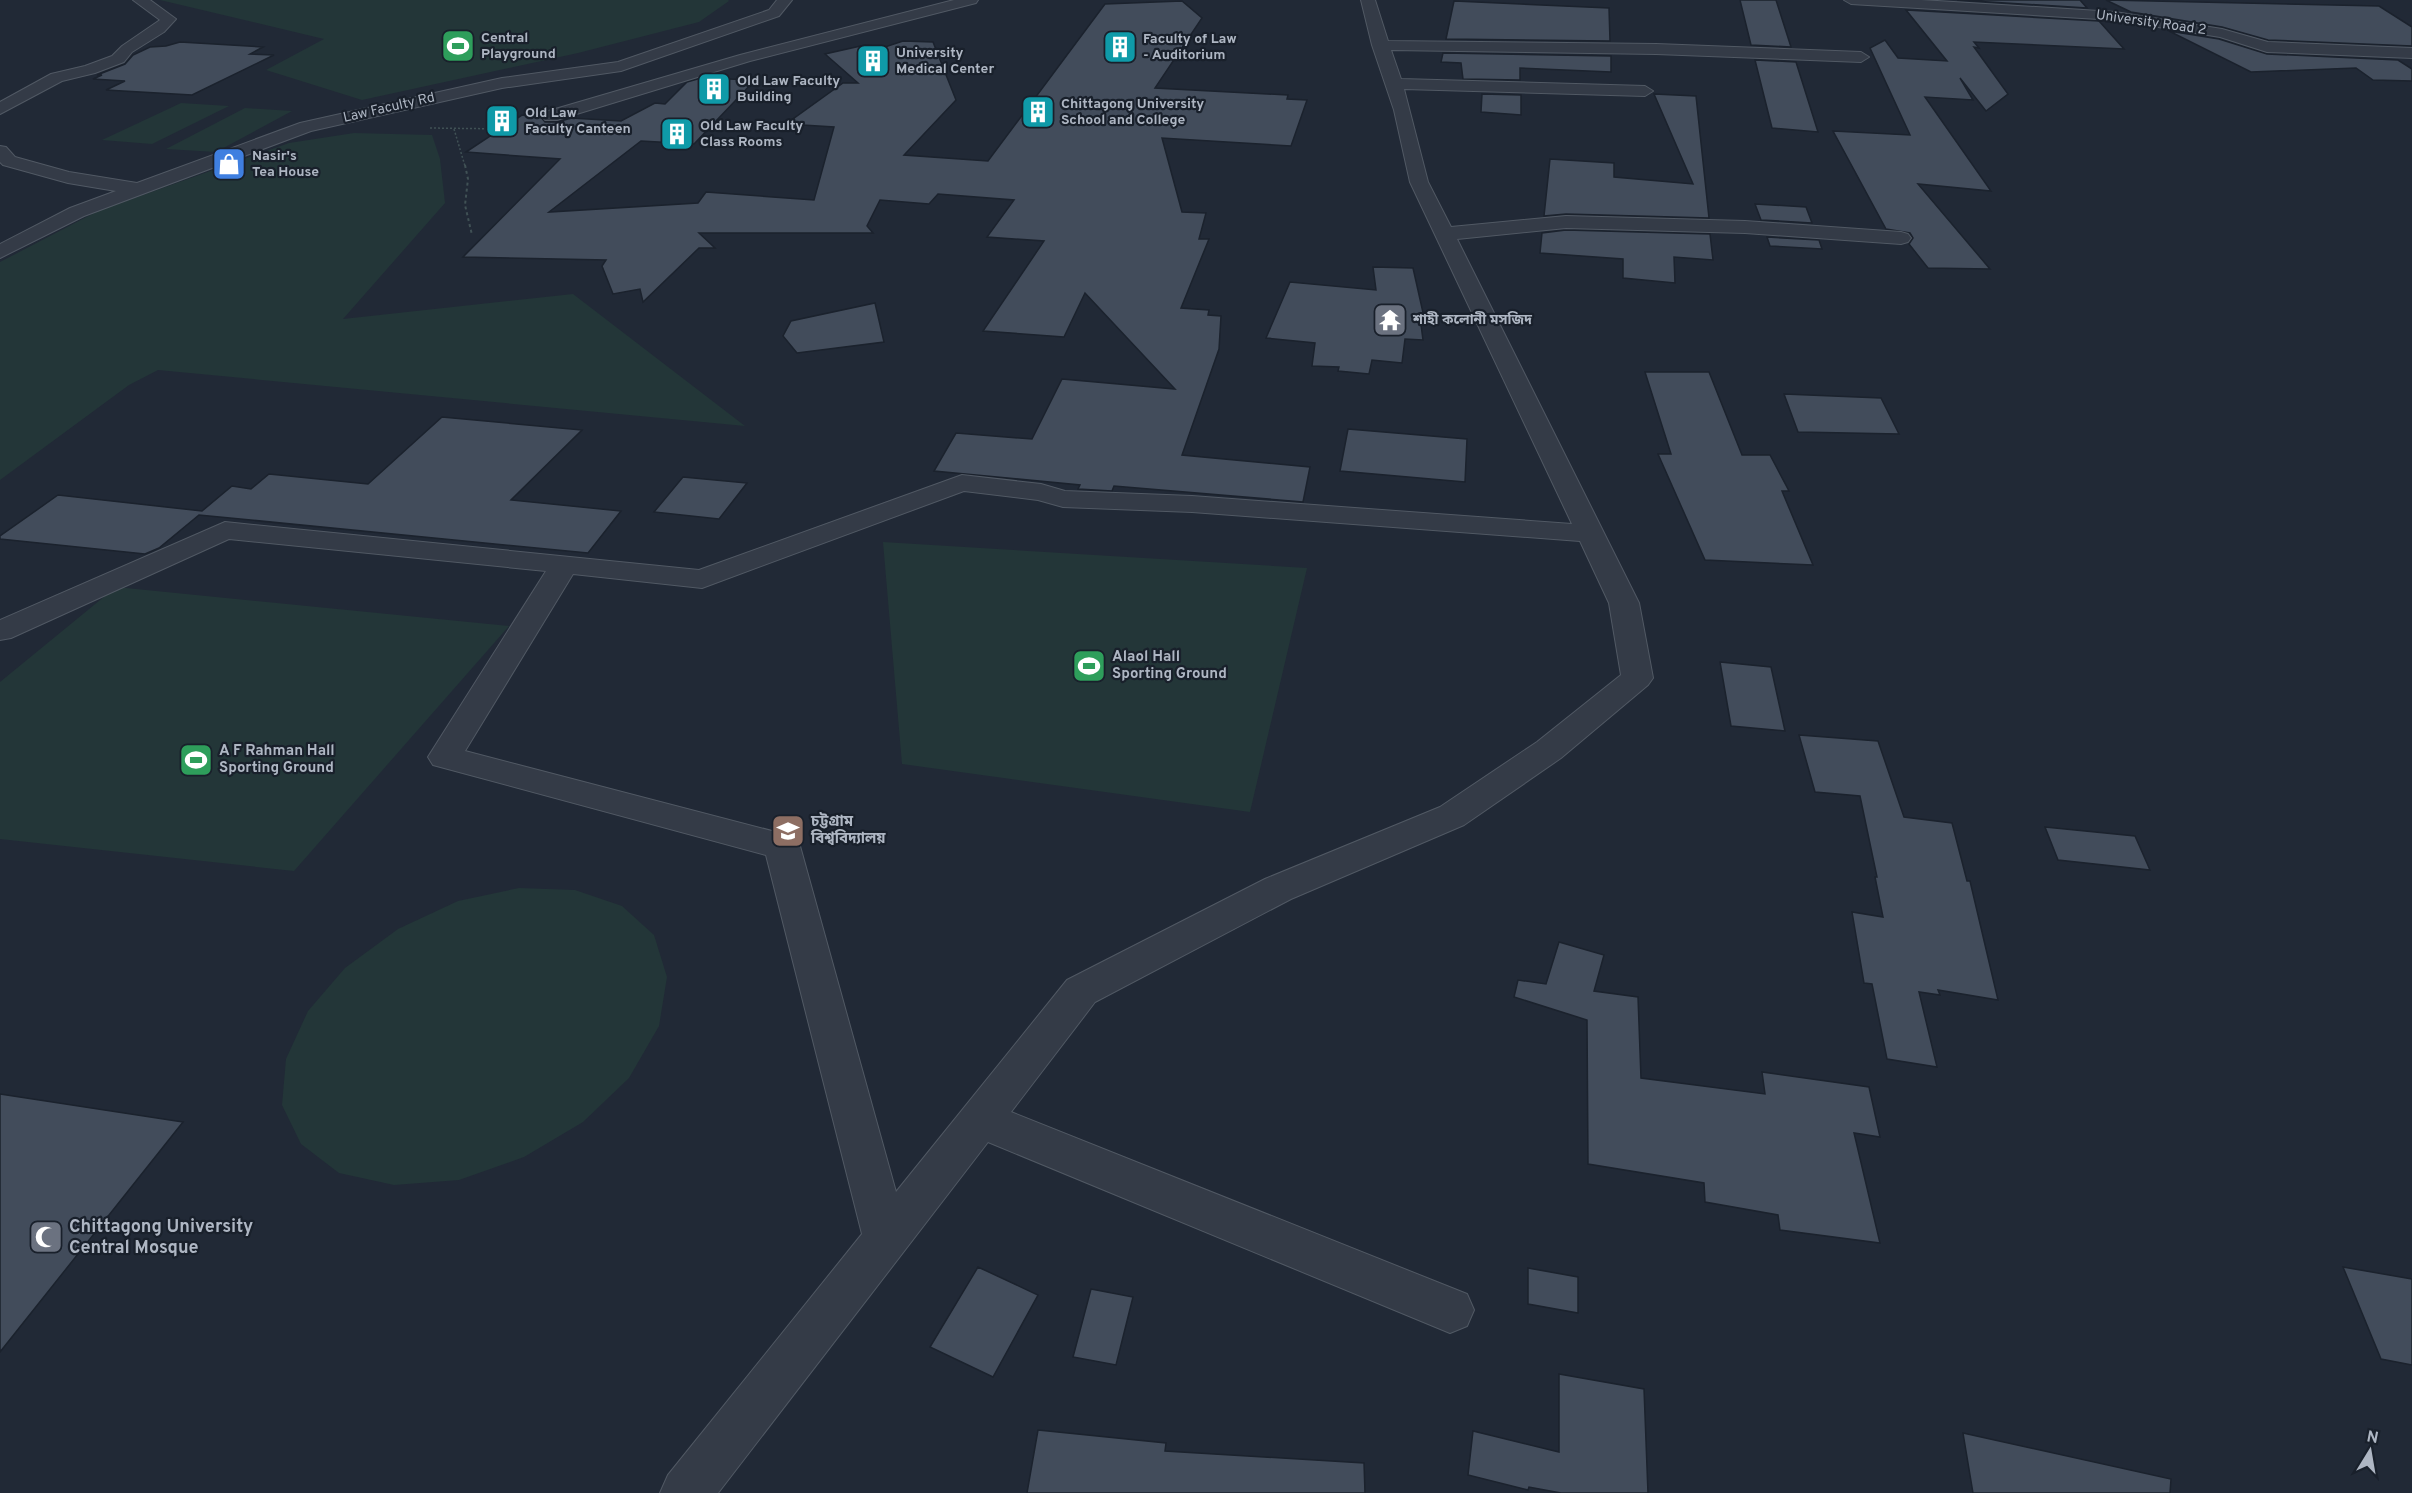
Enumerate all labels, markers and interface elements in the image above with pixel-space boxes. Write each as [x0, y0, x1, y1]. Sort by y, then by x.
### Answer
street label: University Road 2 [2095, 7, 2207, 39]
sports icon: Central Playground [440, 28, 476, 64]
building icon: Faculty of Law - Auditorium [1102, 29, 1138, 65]
place label: Central Playground [481, 30, 556, 63]
place label: Faculty of Law - Auditorium [1143, 31, 1237, 64]
building icon: University Medical Center [855, 43, 891, 79]
place label: University Medical Center [896, 45, 994, 78]
building icon: Old Law Faculty Building [696, 71, 732, 107]
place label: Old Law Faculty Building [737, 73, 840, 106]
street label: Law Faculty Rd [341, 89, 437, 127]
building icon: Chittagong University School and College [1020, 94, 1056, 130]
place label: Chittagong University School and College [1061, 96, 1204, 129]
building icon: Old Law Faculty Canteen [484, 103, 520, 139]
place label: Old Law Faculty Canteen [525, 105, 631, 138]
building icon: Old Law Faculty Class Rooms [659, 116, 695, 152]
place label: Old Law Faculty Class Rooms [700, 118, 803, 151]
shop icon: Nasir's Tea House [211, 146, 247, 182]
place label: Nasir's Tea House [252, 148, 319, 181]
temple icon: শাহী কলোনী মসজিদ [1372, 302, 1408, 338]
place label: শাহী কলোনী মসজিদ [1412, 311, 1533, 329]
sports icon: Alaol Hall Sporting Ground [1071, 648, 1107, 684]
place label: Alaol Hall Sporting Ground [1112, 648, 1227, 684]
sports icon: A F Rahman Hall Sporting Ground [178, 742, 214, 778]
place label: A F Rahman Hall Sporting Ground [219, 742, 335, 778]
place label: চট্টগ্রাম বিশ্ববিদ্যালয় [810, 812, 886, 849]
school or university icon: চট্টগ্রাম বিশ্ববিদ্যালয় [770, 813, 806, 849]
place label: Chittagong University Central Mosque [69, 1216, 253, 1260]
mosque icon: Chittagong University Central Mosque [28, 1219, 64, 1255]
north arrow [2340, 1421, 2400, 1481]
text: N [2365, 1427, 2380, 1449]

